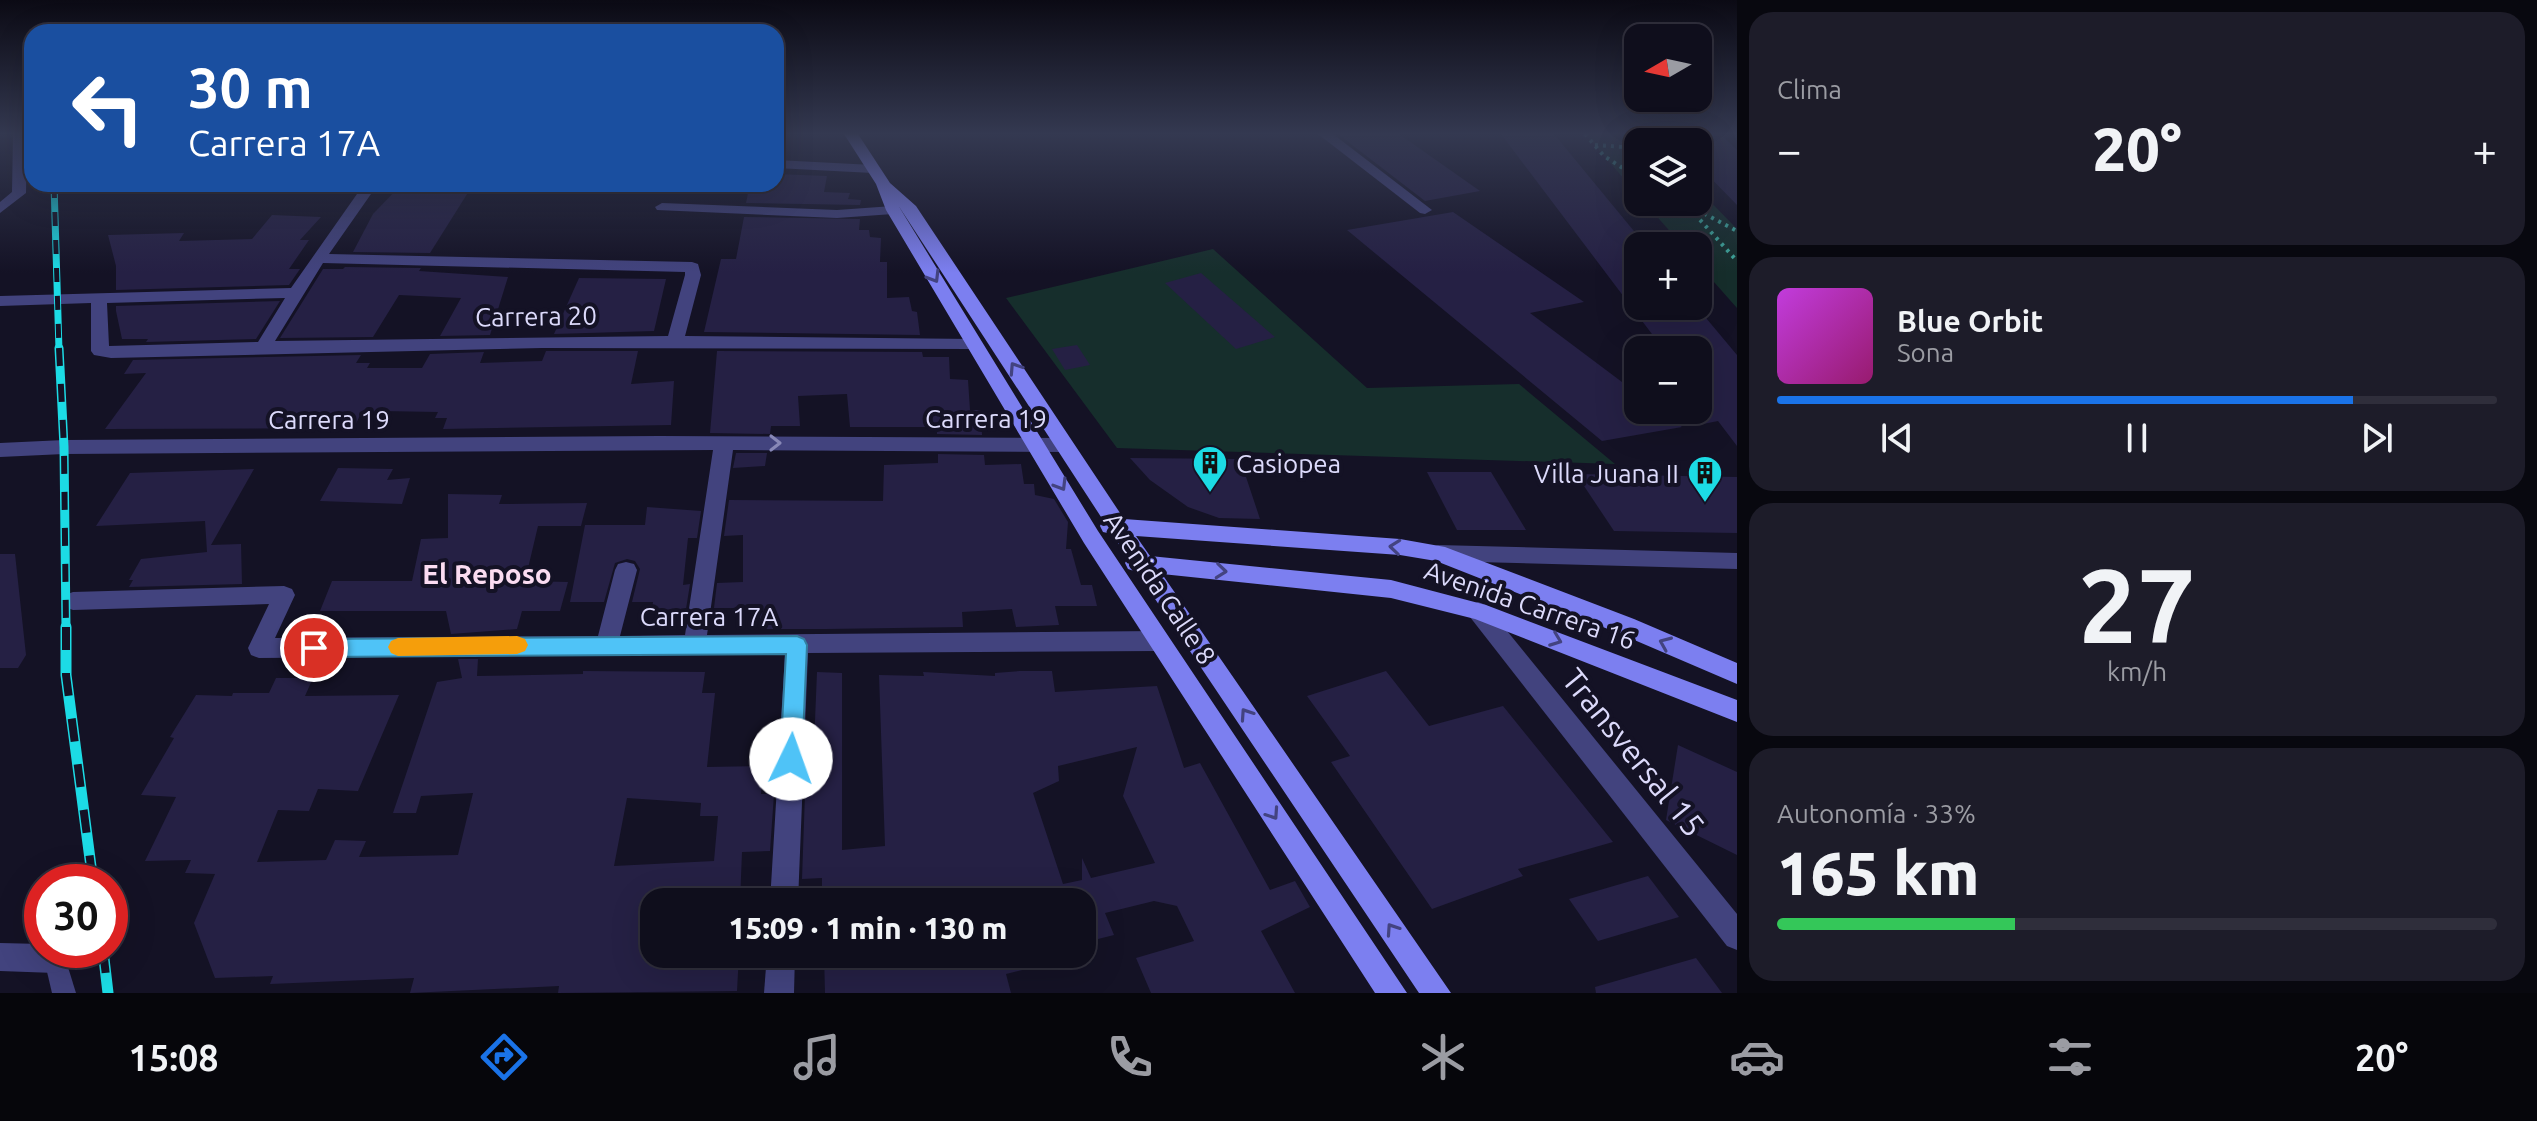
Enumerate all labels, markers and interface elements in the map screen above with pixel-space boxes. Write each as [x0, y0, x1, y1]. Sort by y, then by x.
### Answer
north arrow [1624, 24, 1712, 112]
map controls [1624, 24, 1712, 424]
icon: left [56, 56, 160, 160]
text: 30 m [188, 56, 313, 119]
text: Clima [1777, 75, 1842, 104]
text: 20° [2092, 115, 2182, 182]
text: Carrera 17A [188, 122, 380, 163]
text: − [1777, 125, 1802, 174]
text: + [2472, 125, 2497, 174]
button: layers [1624, 128, 1712, 216]
button: + [1624, 232, 1712, 320]
one-way arrow [924, 268, 939, 283]
street label: Carrera 20 [475, 300, 597, 332]
text: Blue Orbit [1897, 304, 2043, 338]
button: − [1624, 336, 1712, 424]
text: Sona [1897, 338, 1954, 367]
one-way arrow [1009, 362, 1024, 377]
street label: Carrera 19 [925, 404, 1047, 433]
street label: Carrera 19 [268, 405, 390, 434]
icon: previous [1875, 416, 1919, 460]
icon: pause [2115, 416, 2159, 460]
icon: next [2355, 416, 2399, 460]
one-way arrow [769, 435, 782, 452]
building icon: Casiopea [1191, 444, 1229, 494]
place label: Casiopea [1236, 449, 1341, 478]
building icon: Villa Juana II [1686, 454, 1724, 504]
place label: Villa Juana II [1534, 459, 1679, 488]
one-way arrow [1051, 476, 1067, 491]
street label: Avenida Calle 8 [1098, 506, 1222, 670]
one-way arrow [1388, 538, 1401, 555]
text: 27 [2078, 546, 2196, 663]
street label: Avenida Carrera 16 [1421, 555, 1639, 655]
district label: El Reposo [422, 558, 552, 589]
one-way arrow [1215, 563, 1228, 580]
street label: Carrera 17A [640, 602, 778, 631]
pin [280, 614, 348, 682]
icon: arrive [292, 626, 336, 670]
one-way arrow [1548, 631, 1562, 647]
one-way arrow [1659, 637, 1674, 653]
text: km/h [2107, 657, 2167, 686]
street label: Transversal 15 [1556, 661, 1712, 843]
one-way arrow [1241, 708, 1256, 722]
position arrow [749, 717, 833, 801]
text: Autonomía · 33% [1777, 799, 1976, 828]
one-way arrow [1263, 805, 1278, 819]
text: 165 km [1777, 839, 1979, 906]
speed limit sign: 30 [24, 864, 128, 968]
text: 15:09 · 1 min · 130 m [729, 911, 1007, 945]
one-way arrow [1387, 923, 1402, 937]
icon: directions [476, 1029, 532, 1085]
icon: music [789, 1029, 845, 1085]
icon: phone [1102, 1029, 1158, 1085]
icon: climate [1415, 1029, 1471, 1085]
icon: car [1729, 1029, 1785, 1085]
icon: filters [2042, 1029, 2098, 1085]
text: 15:08 [129, 1037, 219, 1078]
text: 20° [2355, 1037, 2408, 1078]

